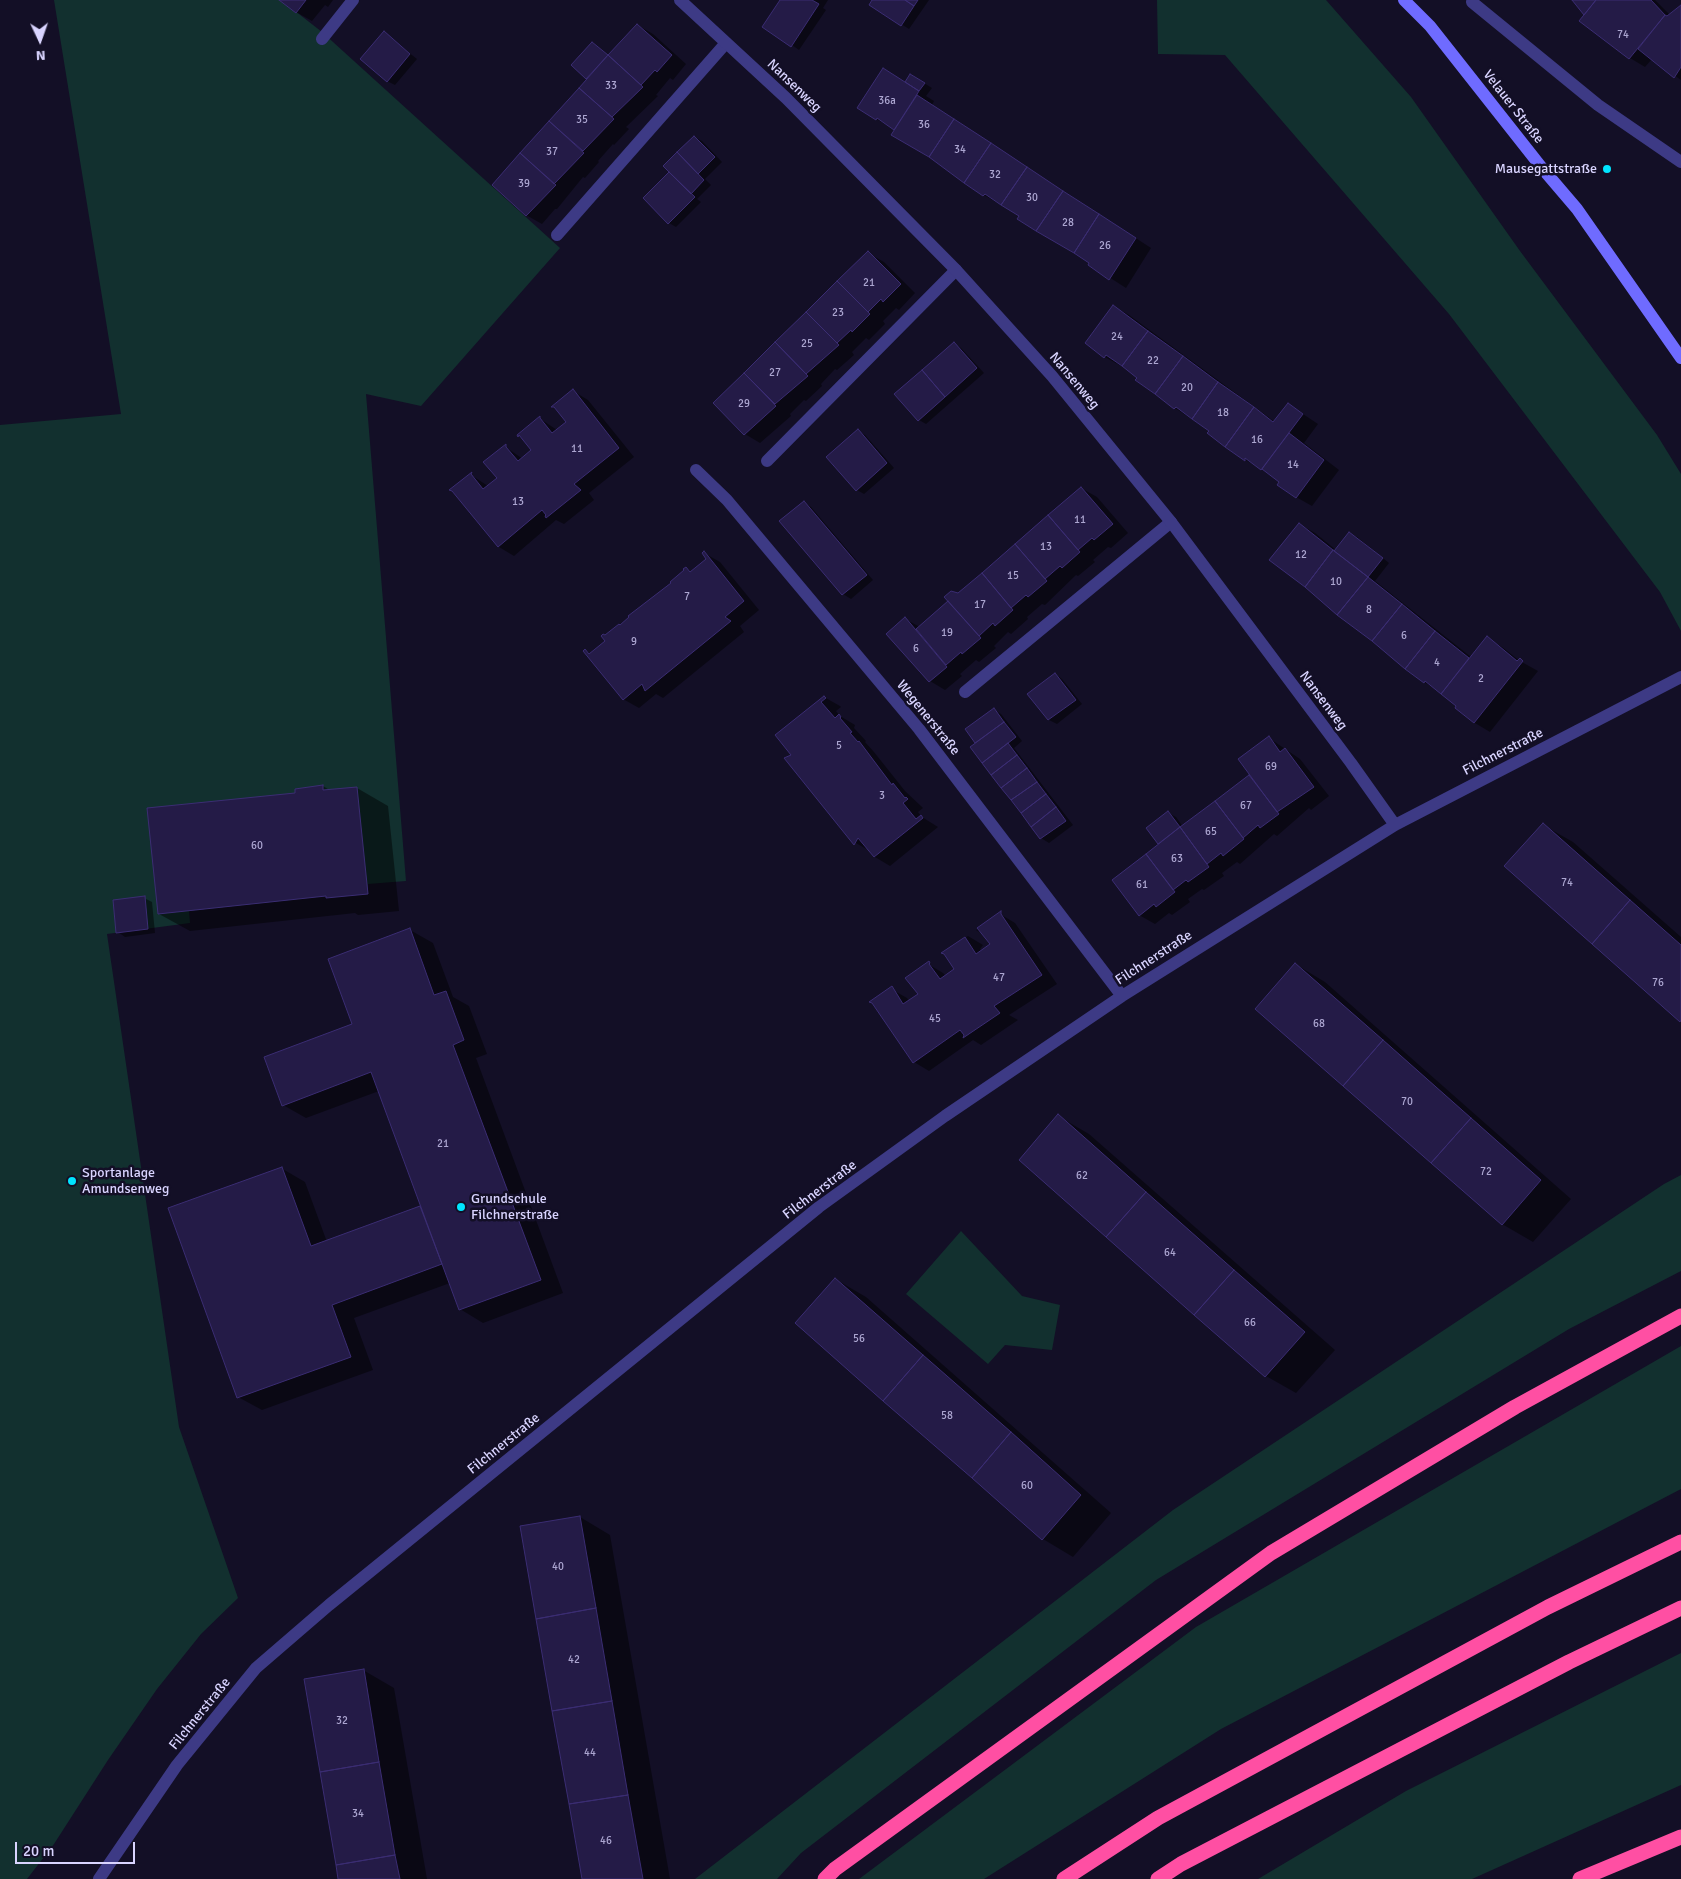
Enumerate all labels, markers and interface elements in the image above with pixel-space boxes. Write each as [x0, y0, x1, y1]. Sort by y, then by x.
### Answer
north arrow [15, 15, 65, 65]
house number: 74 [1617, 28, 1629, 42]
text: N [35, 47, 46, 64]
street label: Nansenweg [763, 56, 825, 116]
street label: Velauer Straße [1479, 67, 1547, 147]
house number: 33 [605, 79, 617, 93]
house number: 36a [878, 94, 896, 108]
house number: 35 [576, 113, 588, 127]
house number: 36 [918, 118, 930, 132]
house number: 34 [954, 143, 966, 157]
house number: 37 [546, 145, 558, 159]
place label: Mausegattstraße [1495, 161, 1597, 177]
marker: Mausegattstraße [1601, 163, 1613, 175]
house number: 32 [989, 168, 1001, 182]
house number: 39 [518, 177, 530, 191]
house number: 30 [1026, 191, 1038, 205]
house number: 28 [1062, 216, 1074, 230]
house number: 26 [1099, 239, 1111, 253]
house number: 21 [863, 276, 875, 290]
house number: 23 [832, 306, 844, 320]
house number: 24 [1111, 330, 1123, 344]
house number: 25 [801, 337, 813, 351]
street label: Nansenweg [1045, 349, 1103, 413]
house number: 22 [1147, 354, 1159, 368]
house number: 27 [769, 366, 781, 380]
house number: 20 [1181, 381, 1193, 395]
house number: 29 [738, 397, 750, 411]
house number: 18 [1217, 406, 1229, 420]
house number: 16 [1251, 433, 1263, 447]
house number: 11 [571, 442, 583, 456]
house number: 14 [1287, 458, 1299, 472]
house number: 13 [512, 495, 524, 509]
house number: 11 [1074, 513, 1086, 527]
house number: 13 [1040, 540, 1052, 554]
house number: 12 [1295, 548, 1307, 562]
house number: 15 [1007, 569, 1019, 583]
house number: 10 [1330, 575, 1342, 589]
house number: 7 [684, 590, 690, 604]
house number: 17 [974, 598, 986, 612]
house number: 8 [1366, 603, 1372, 617]
house number: 19 [941, 626, 953, 640]
house number: 6 [1401, 629, 1407, 643]
house number: 9 [631, 635, 637, 649]
house number: 6 [913, 642, 919, 656]
house number: 4 [1434, 656, 1440, 670]
street label: Nansenweg [1295, 668, 1351, 734]
house number: 2 [1478, 672, 1484, 686]
street label: Wegenerstraße [893, 677, 963, 759]
street label: Filchnerstraße [1460, 725, 1546, 779]
house number: 5 [836, 739, 842, 753]
house number: 69 [1265, 760, 1277, 774]
house number: 3 [879, 789, 885, 803]
house number: 67 [1240, 799, 1252, 813]
house number: 65 [1205, 825, 1217, 839]
house number: 60 [251, 839, 263, 853]
house number: 63 [1171, 852, 1183, 866]
house number: 74 [1561, 876, 1573, 890]
house number: 61 [1136, 878, 1148, 892]
street label: Filchnerstraße [1113, 927, 1195, 989]
house number: 47 [993, 971, 1005, 985]
house number: 76 [1652, 976, 1664, 990]
house number: 45 [929, 1012, 941, 1026]
house number: 68 [1313, 1017, 1325, 1031]
house number: 70 [1401, 1095, 1413, 1109]
house number: 21 [437, 1137, 449, 1151]
street label: Filchnerstraße [780, 1157, 860, 1223]
place label: Sportanlage Amundsenweg [82, 1165, 169, 1198]
house number: 72 [1480, 1165, 1492, 1179]
house number: 62 [1076, 1169, 1088, 1183]
marker: Sportanlage Amundsenweg [66, 1175, 78, 1187]
place label: Grundschule Filchnerstraße [471, 1191, 559, 1224]
marker: Grundschule Filchnerstraße [455, 1201, 467, 1213]
house number: 64 [1164, 1246, 1176, 1260]
house number: 66 [1244, 1316, 1256, 1330]
house number: 56 [853, 1332, 865, 1346]
house number: 58 [941, 1409, 953, 1423]
street label: Filchnerstraße [465, 1410, 543, 1478]
house number: 60 [1021, 1479, 1033, 1493]
house number: 40 [552, 1560, 564, 1574]
house number: 42 [568, 1653, 580, 1667]
street label: Filchnerstraße [166, 1675, 234, 1753]
house number: 32 [336, 1714, 348, 1728]
house number: 44 [584, 1746, 596, 1760]
house number: 34 [352, 1807, 364, 1821]
scale bar [18, 1832, 138, 1864]
house number: 46 [600, 1834, 612, 1848]
text: 20 m [23, 1842, 54, 1860]

